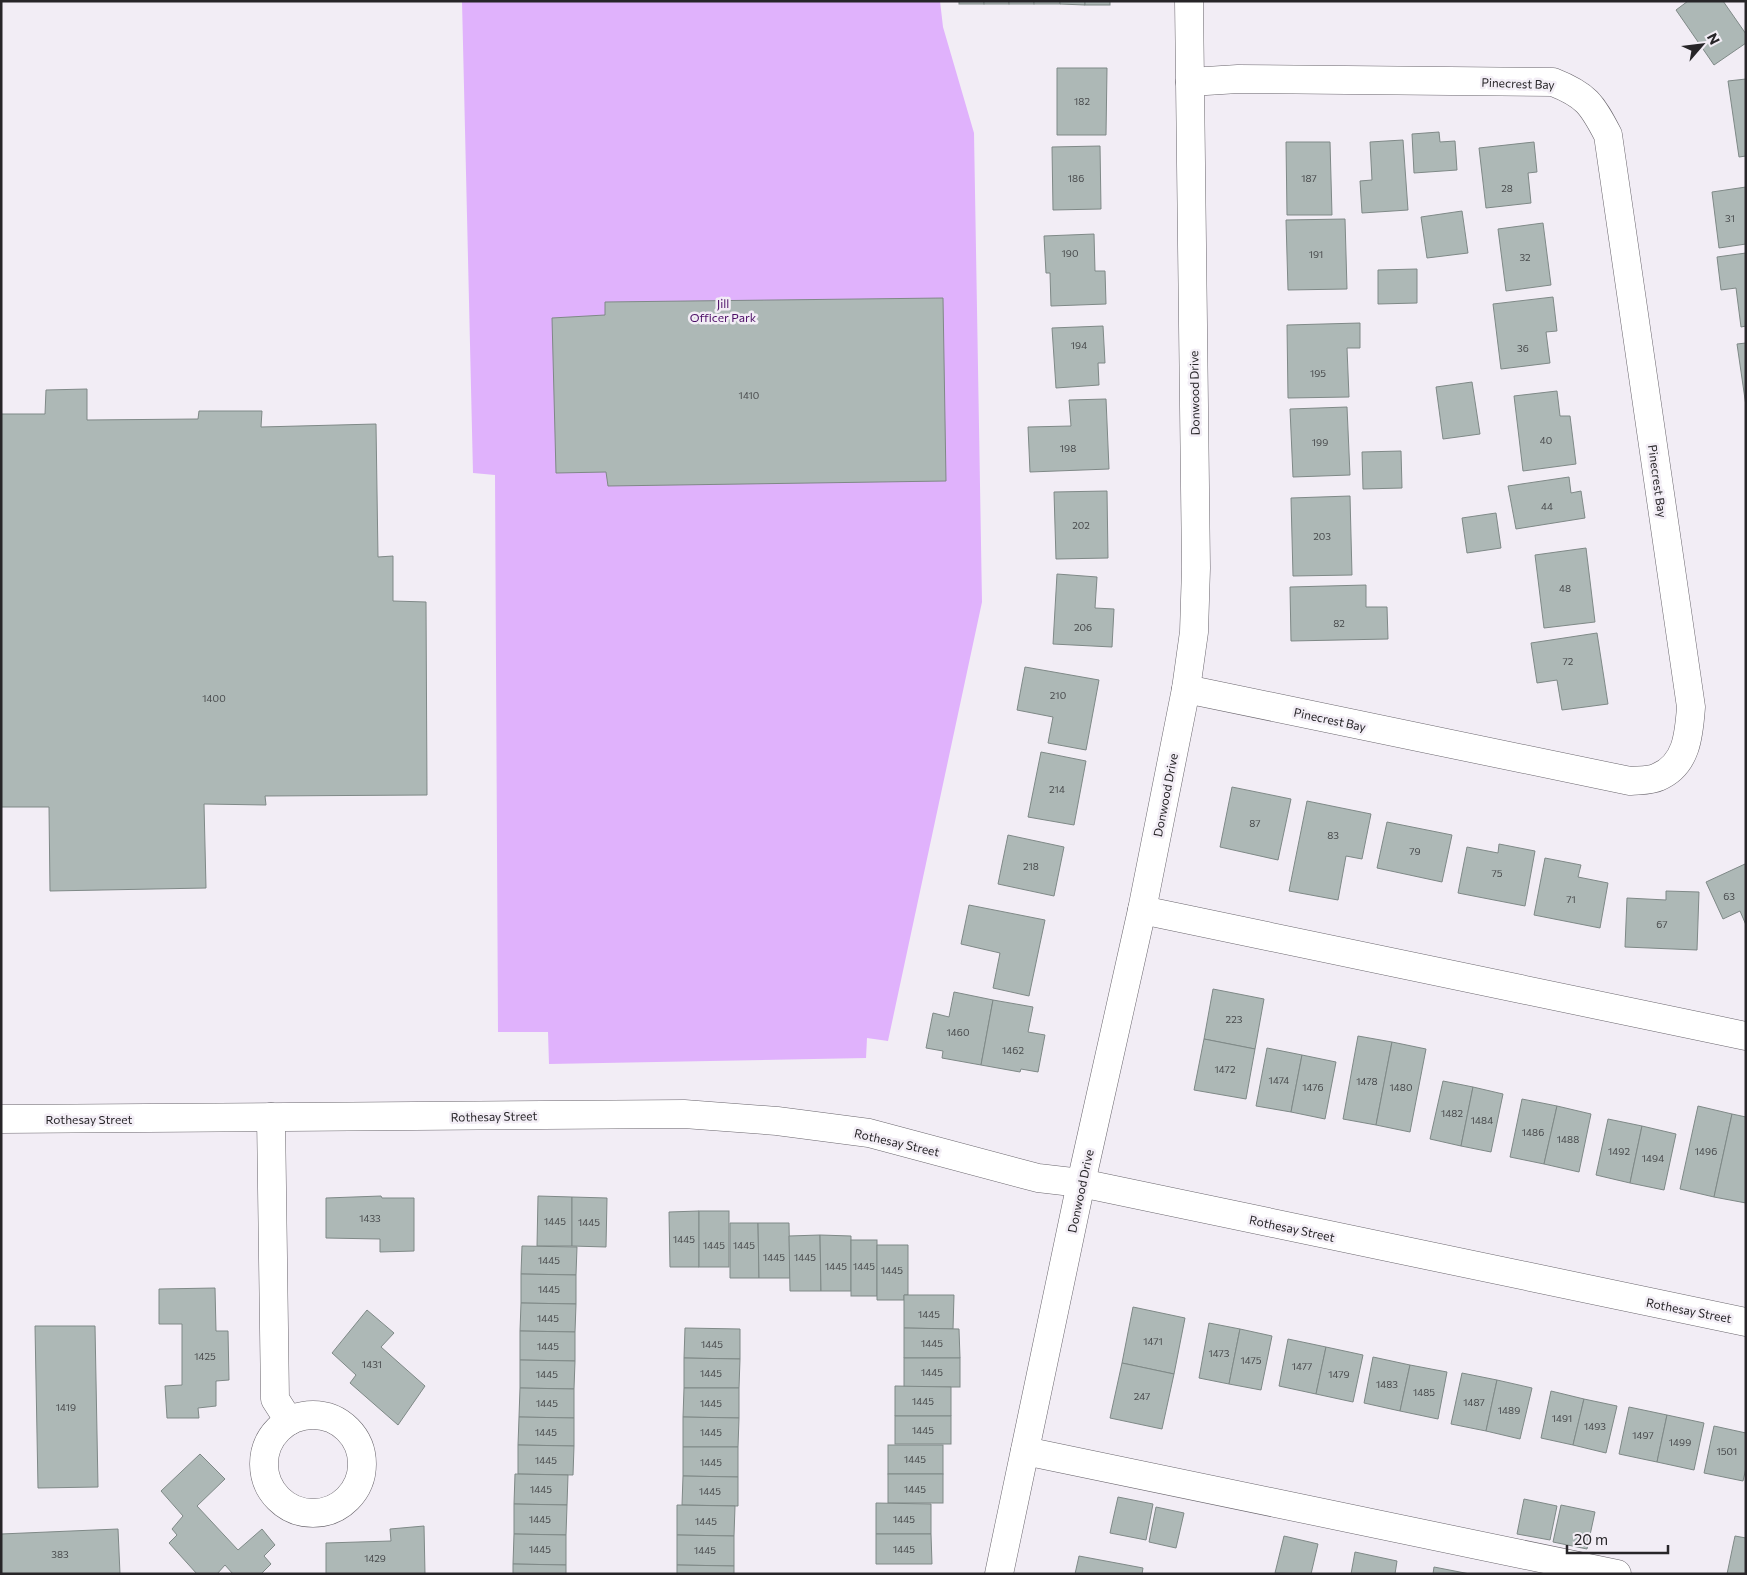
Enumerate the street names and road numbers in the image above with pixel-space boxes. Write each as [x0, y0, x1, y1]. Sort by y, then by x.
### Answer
street label: Pinecrest Bay [1481, 75, 1555, 91]
street label: Donwood Drive [1186, 351, 1202, 435]
street label: Pinecrest Bay [1646, 444, 1670, 518]
street label: Pinecrest Bay [1293, 705, 1367, 733]
street label: Donwood Drive [1150, 752, 1180, 838]
street label: Rothesay Street [450, 1108, 538, 1124]
street label: Rothesay Street [46, 1112, 133, 1126]
street label: Rothesay Street [853, 1125, 941, 1159]
street label: Donwood Drive [1064, 1148, 1096, 1234]
street label: Rothesay Street [1248, 1212, 1336, 1244]
street label: Rothesay Street [1645, 1295, 1733, 1325]

